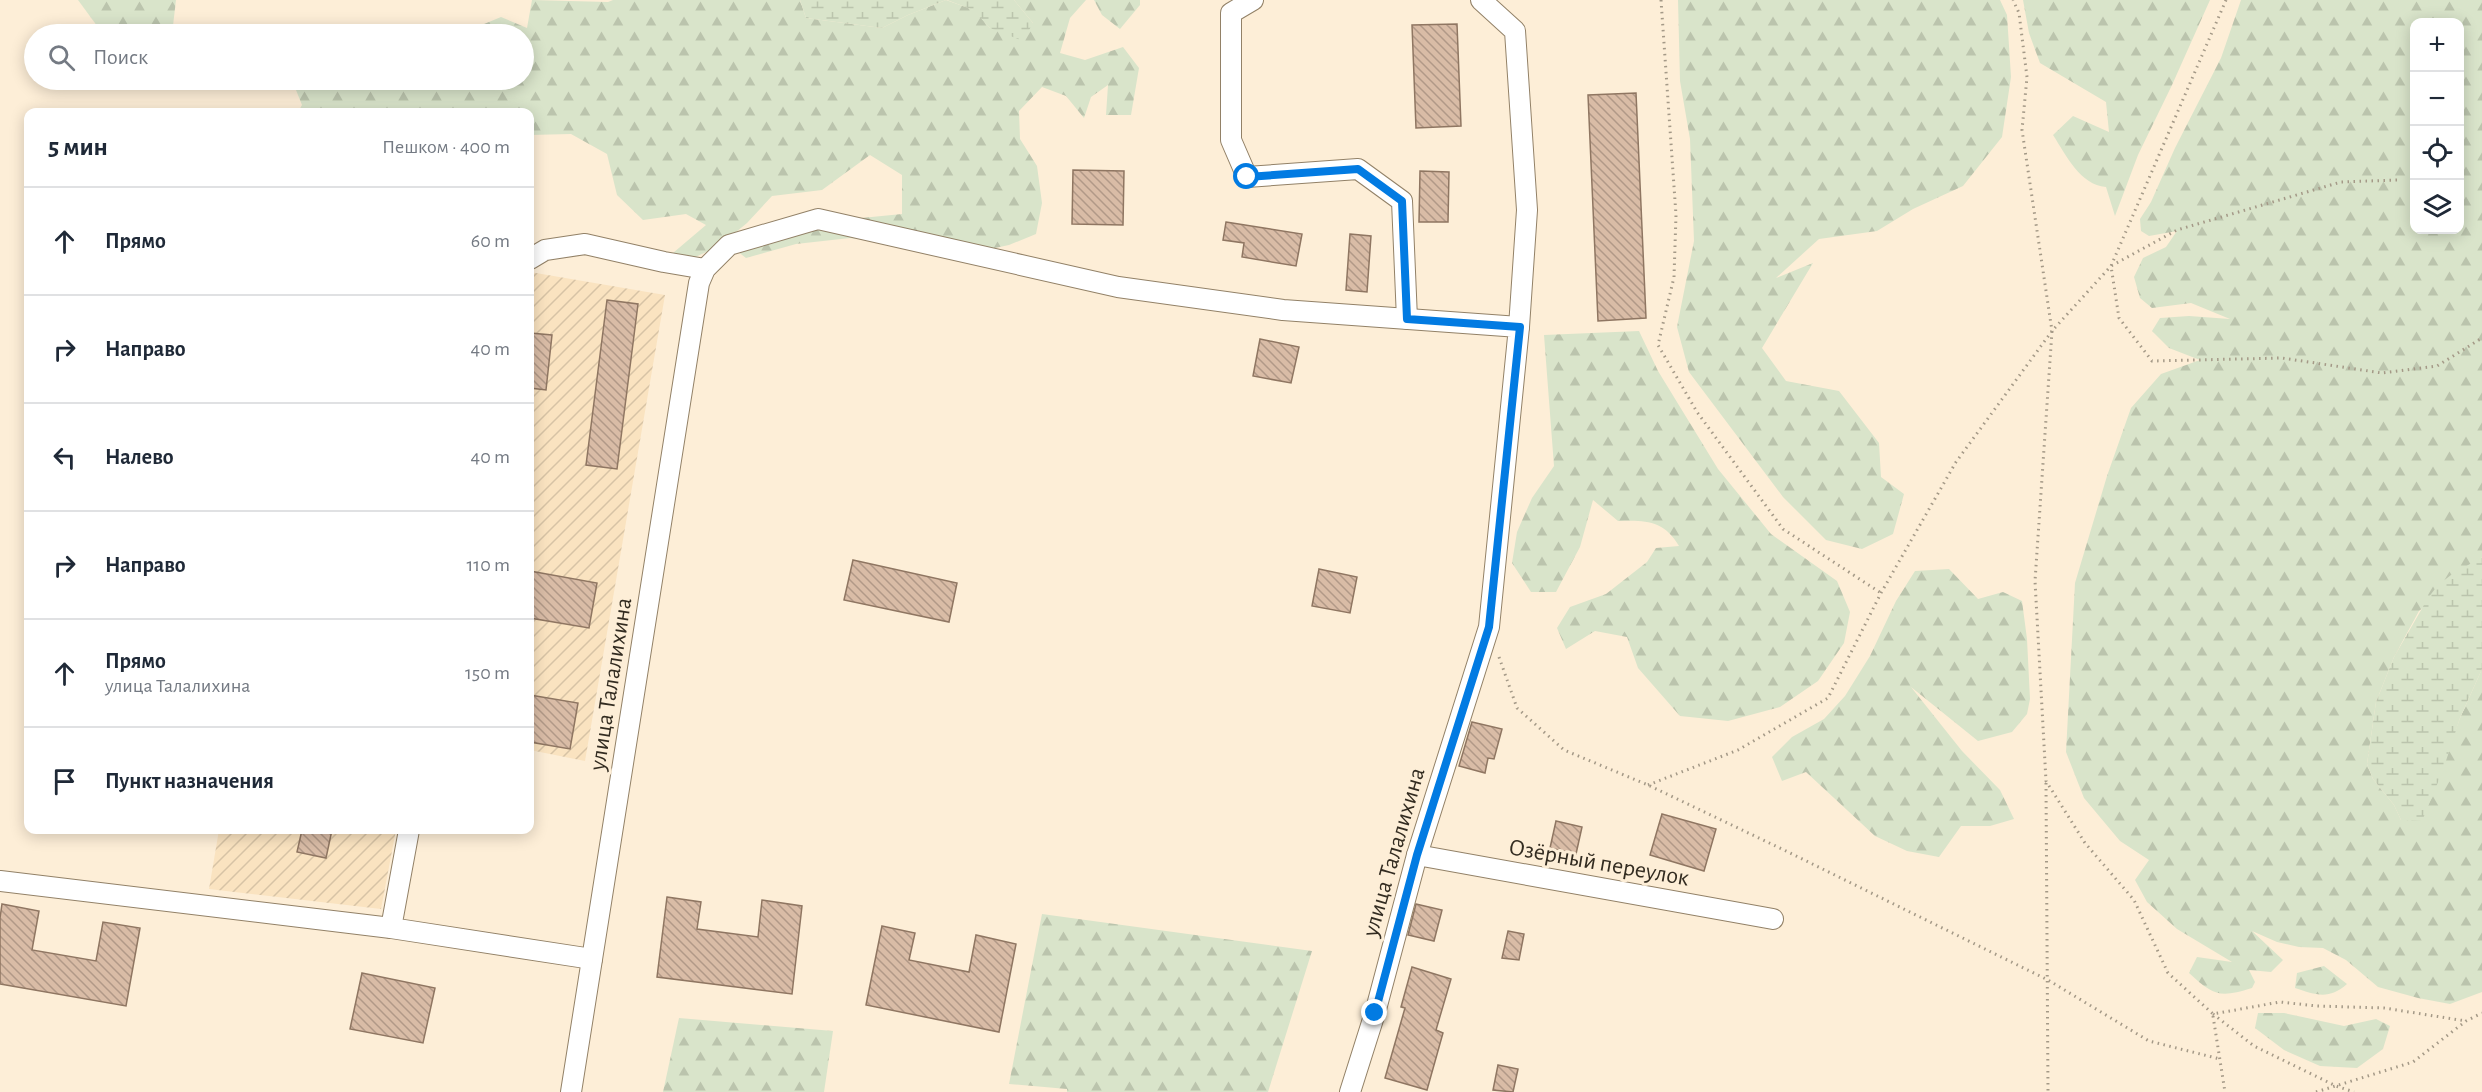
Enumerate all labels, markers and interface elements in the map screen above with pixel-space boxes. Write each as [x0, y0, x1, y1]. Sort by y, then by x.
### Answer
map controls [2410, 18, 2464, 234]
button: + [2410, 18, 2464, 72]
search box [24, 24, 534, 90]
icon: search [45, 41, 78, 74]
text: Поиск [93, 46, 148, 68]
button: − [2410, 72, 2464, 126]
button: locate [2410, 126, 2464, 180]
text: 5 мин [48, 134, 108, 160]
text: Пешком · 400 m [382, 137, 510, 157]
route start [1233, 163, 1259, 189]
button: layers [2410, 180, 2464, 234]
icon: ahead [48, 225, 81, 258]
text: Прямо [105, 230, 166, 252]
text: 60 m [471, 231, 510, 251]
icon: right [48, 333, 81, 366]
text: Направо [105, 338, 186, 360]
text: 40 m [471, 339, 510, 359]
icon: left [48, 441, 81, 474]
text: Налево [105, 446, 174, 468]
text: 40 m [471, 447, 510, 467]
icon: right [48, 549, 81, 582]
text: Направо [105, 554, 186, 576]
text: 110 m [466, 555, 510, 575]
street label: улица Талалихина [585, 596, 636, 773]
text: Прямо [105, 650, 166, 672]
icon: ahead [48, 657, 81, 690]
text: 150 m [465, 663, 510, 683]
text: улица Талалихина [105, 676, 250, 696]
icon: arrive [48, 765, 81, 798]
street label: улица Талалихина [1358, 765, 1430, 940]
text: Пункт назначения [105, 770, 274, 792]
street label: Озёрный переулок [1507, 835, 1691, 891]
route end [1361, 999, 1387, 1025]

